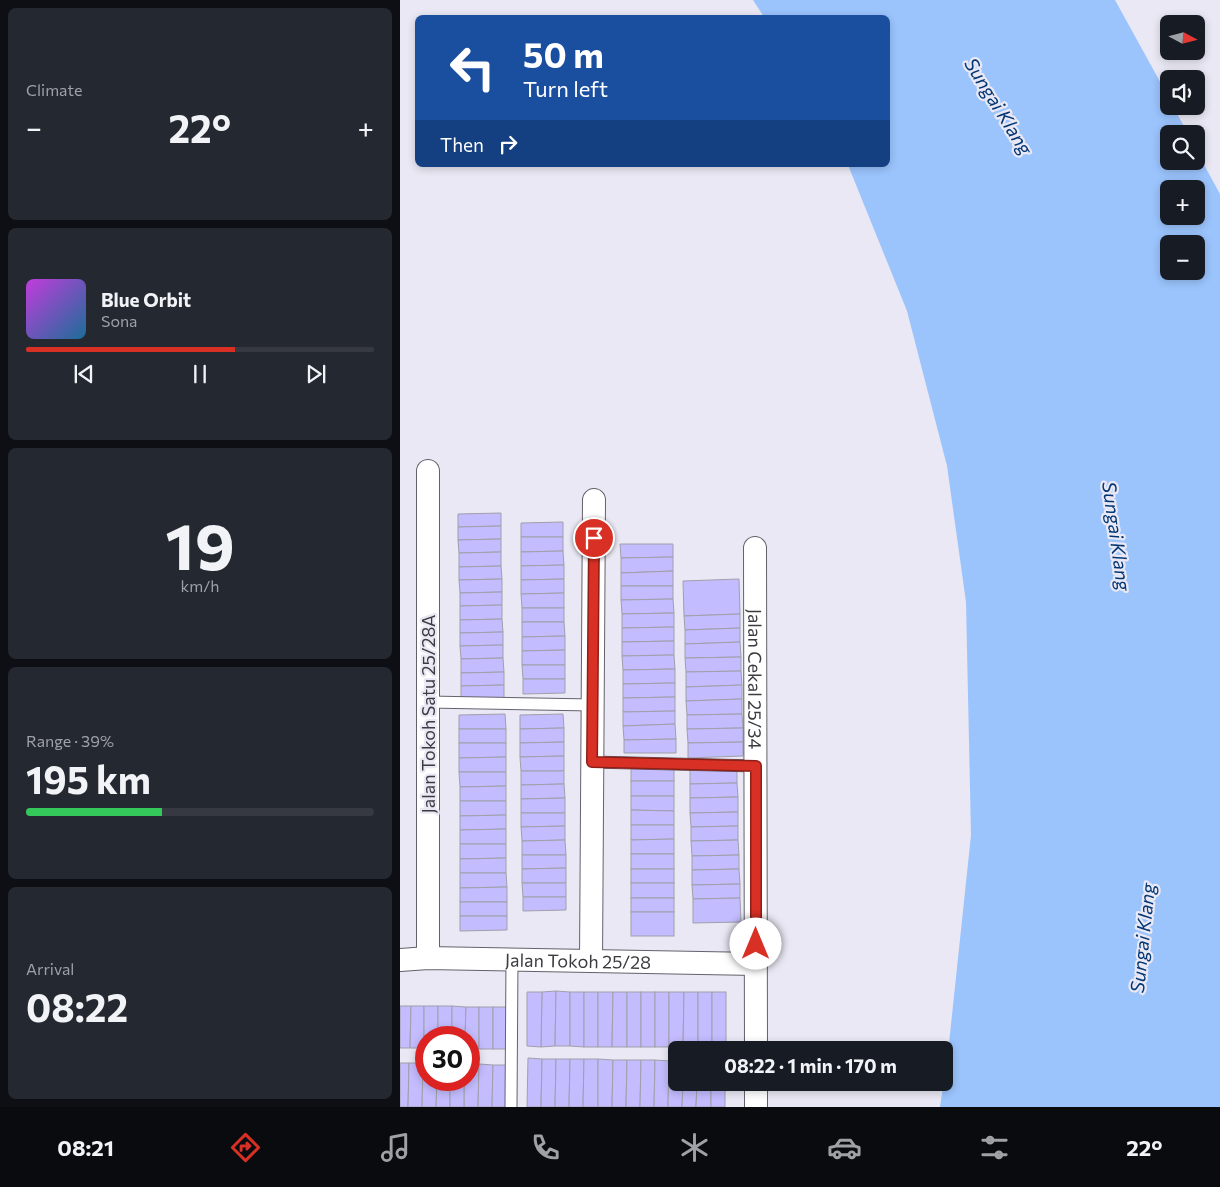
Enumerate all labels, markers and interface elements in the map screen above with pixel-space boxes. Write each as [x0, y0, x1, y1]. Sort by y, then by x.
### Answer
north arrow [1160, 15, 1205, 60]
map controls [1160, 15, 1205, 280]
text: 50 m [523, 32, 604, 75]
icon: left [440, 35, 505, 100]
water label: Sungai Klang [960, 53, 1038, 159]
button: sound [1160, 70, 1205, 115]
text: Turn left [523, 75, 608, 102]
text: Climate [26, 80, 82, 99]
text: 22° [168, 104, 231, 151]
text: − [26, 110, 42, 144]
text: + [358, 110, 374, 144]
button: search [1160, 125, 1205, 170]
icon: right [494, 130, 522, 158]
text: Then [440, 133, 484, 156]
button: + [1160, 180, 1205, 225]
button: − [1160, 235, 1205, 280]
text: Blue Orbit [101, 288, 191, 311]
text: Sona [101, 311, 137, 330]
icon: previous [70, 360, 98, 388]
icon: pause [186, 360, 214, 388]
icon: next [302, 360, 330, 388]
water label: Sungai Klang [1098, 480, 1136, 593]
text: 19 [165, 504, 235, 583]
pin [573, 517, 615, 559]
icon: arrive [580, 524, 608, 552]
text: km/h [181, 576, 219, 595]
street label: Jalan Cekal 25/34 [744, 609, 766, 750]
street label: Jalan Tokoh Satu 25/28A [417, 615, 439, 813]
text: Range · 39% [26, 731, 114, 750]
text: 195 km [26, 755, 151, 802]
water label: Sungai Klang [1125, 881, 1159, 994]
position arrow [729, 917, 781, 969]
street label: Jalan Tokoh 25/28 [505, 948, 651, 973]
text: Arrival [26, 959, 74, 978]
text: 08:22 [26, 983, 128, 1030]
speed limit sign: 30 [415, 1026, 480, 1091]
text: 08:22 · 1 min · 170 m [724, 1054, 897, 1077]
icon: directions [228, 1130, 263, 1165]
icon: music [378, 1130, 413, 1165]
icon: phone [528, 1130, 563, 1165]
icon: climate [677, 1130, 712, 1165]
icon: car [827, 1130, 862, 1165]
icon: filters [977, 1130, 1012, 1165]
text: 08:21 [57, 1134, 114, 1161]
text: 22° [1126, 1134, 1163, 1161]

